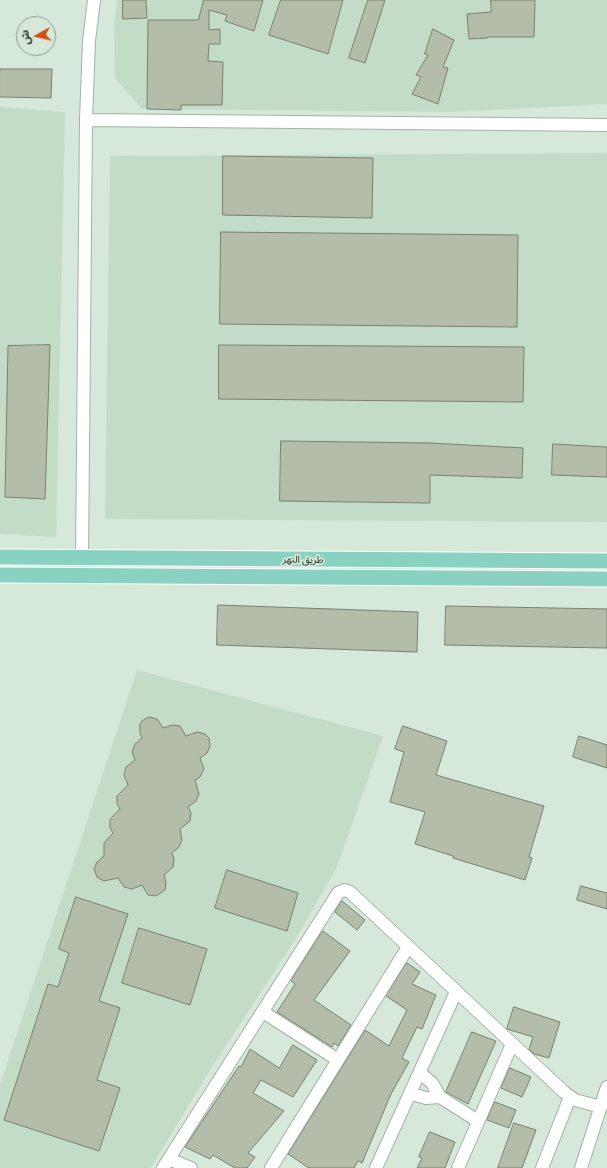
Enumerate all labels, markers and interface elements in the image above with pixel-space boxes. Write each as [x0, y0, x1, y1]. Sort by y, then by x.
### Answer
north arrow [16, 16, 56, 56]
text: ش [16, 29, 33, 46]
street label: طريق النهر [282, 554, 324, 566]

